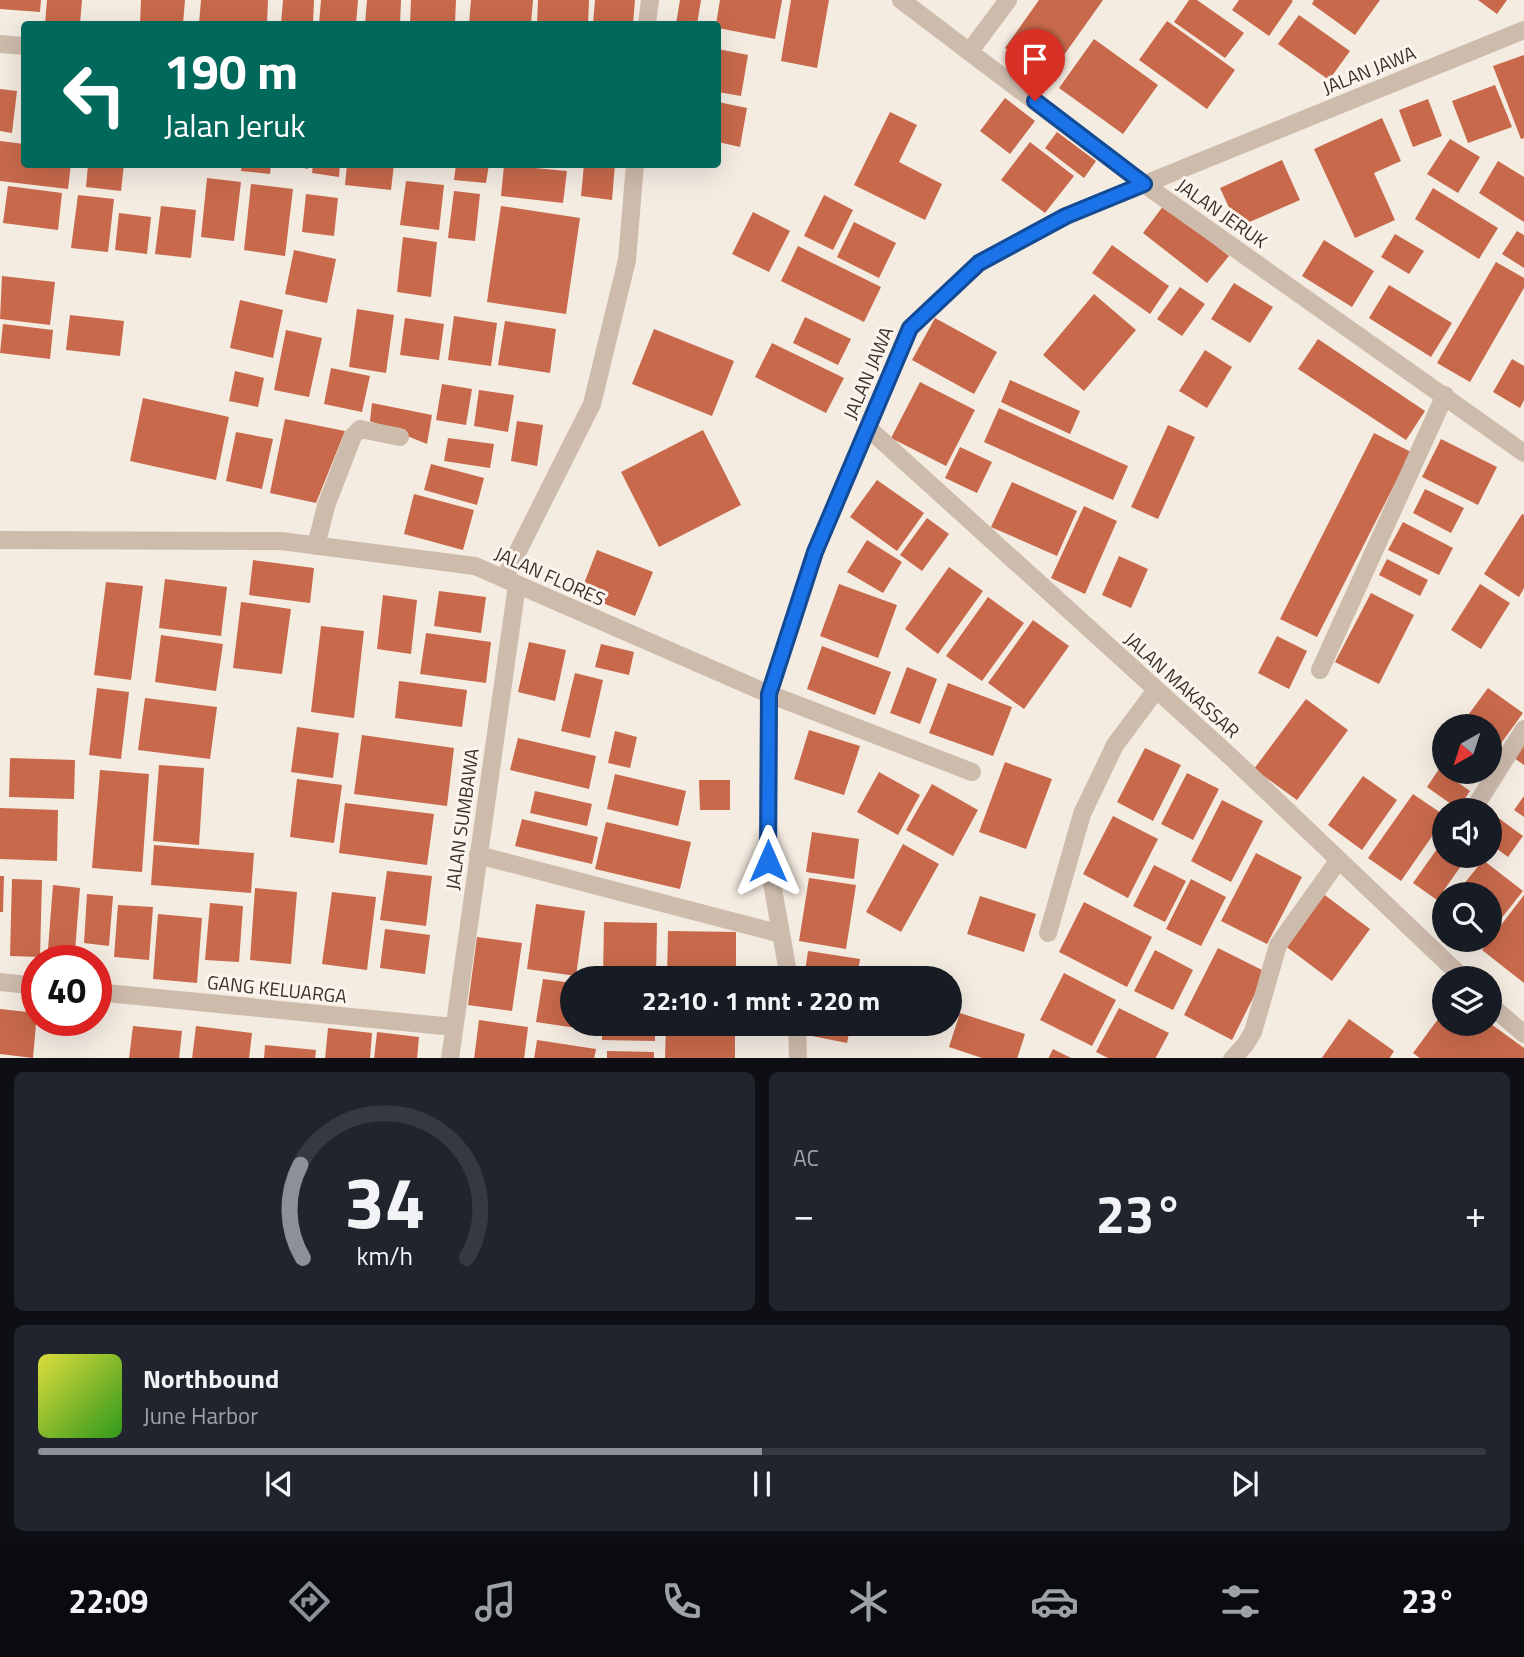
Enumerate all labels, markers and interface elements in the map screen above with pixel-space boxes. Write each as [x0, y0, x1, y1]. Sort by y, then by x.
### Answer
pin [1005, 29, 1065, 101]
text: 190 m [164, 33, 298, 108]
street label: JALAN JAWA [1318, 38, 1420, 101]
icon: arrive [1016, 40, 1054, 78]
icon: left [49, 49, 140, 140]
text: Jalan Jeruk [164, 101, 306, 149]
street label: JALAN JERUK [1171, 171, 1274, 255]
street label: JALAN JAWA [835, 322, 900, 424]
street label: JALAN FLORES [490, 538, 610, 613]
street label: JALAN MAKASSAR [1118, 625, 1247, 745]
north arrow [1432, 714, 1502, 784]
map controls [1432, 714, 1502, 1036]
street label: JALAN SUMBAWA [437, 746, 486, 892]
button: sound [1432, 798, 1502, 868]
position arrow [731, 824, 805, 898]
button: search [1432, 882, 1502, 952]
speed limit sign: 40 [21, 945, 112, 1036]
button: layers [1432, 966, 1502, 1036]
street label: GANG KELUARGA [206, 967, 348, 1010]
text: 22:10 · 1 mnt · 220 m [642, 981, 880, 1020]
text: AC [793, 1140, 819, 1175]
text: 34 [344, 1146, 425, 1256]
text: 23° [1096, 1174, 1183, 1253]
text: − [793, 1185, 814, 1243]
text: + [1465, 1185, 1486, 1243]
text: km/h [356, 1236, 413, 1274]
text: Northbound [143, 1359, 279, 1398]
text: June Harbor [143, 1398, 258, 1433]
icon: previous [260, 1465, 298, 1503]
icon: pause [743, 1465, 781, 1503]
icon: next [1226, 1465, 1264, 1503]
text: 22:09 [69, 1577, 148, 1625]
icon: directions [285, 1577, 334, 1626]
icon: music [471, 1577, 520, 1626]
icon: phone [657, 1577, 706, 1626]
icon: climate [844, 1577, 893, 1626]
icon: car [1030, 1577, 1079, 1626]
icon: filters [1216, 1577, 1265, 1626]
text: 23° [1402, 1577, 1455, 1625]

